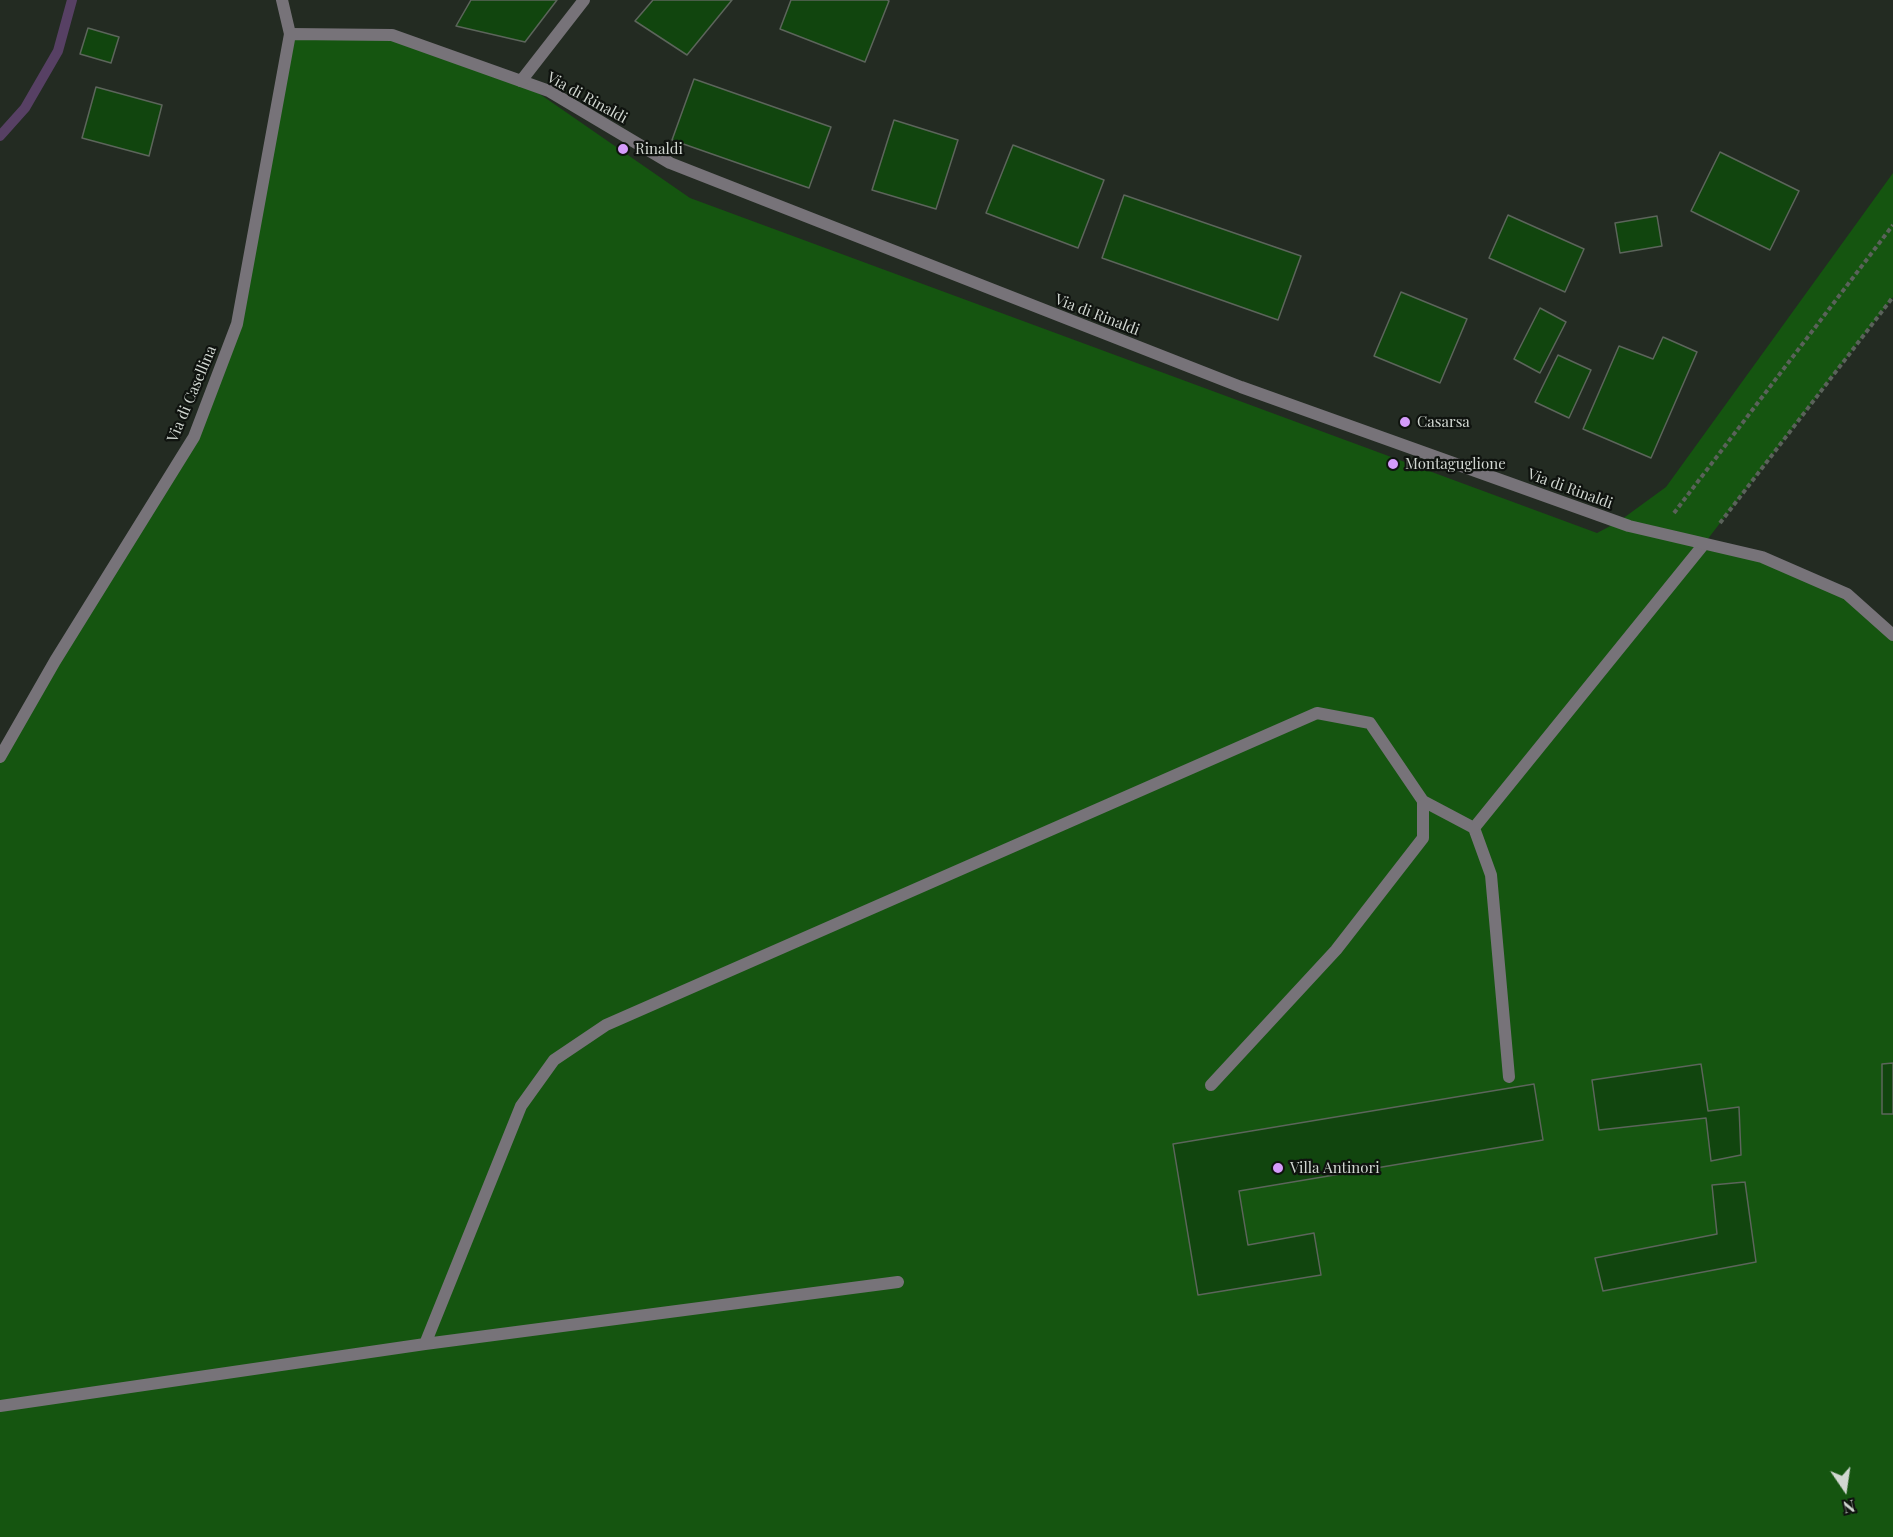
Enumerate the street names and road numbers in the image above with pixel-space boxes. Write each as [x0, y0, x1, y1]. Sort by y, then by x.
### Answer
street label: Via di Rinaldi [544, 68, 630, 128]
street label: Via di Rinaldi [1052, 291, 1142, 339]
street label: Via di Casellina [164, 343, 220, 445]
street label: Via di Rinaldi [1525, 465, 1615, 513]

